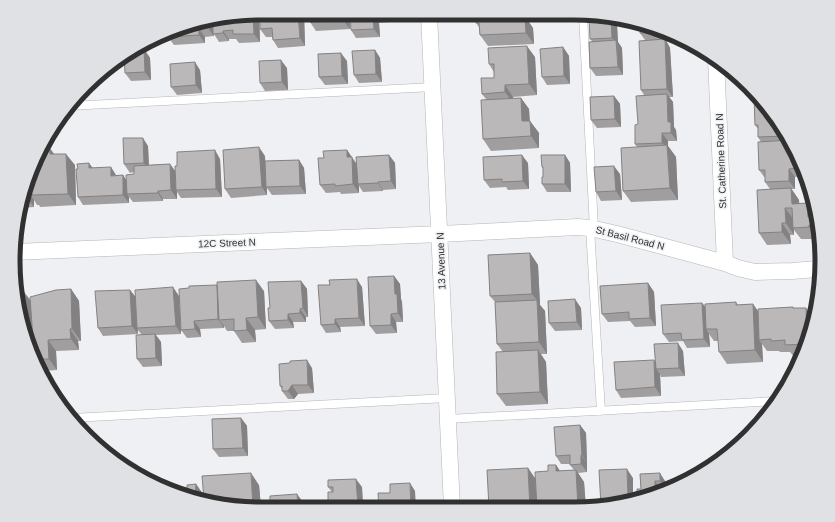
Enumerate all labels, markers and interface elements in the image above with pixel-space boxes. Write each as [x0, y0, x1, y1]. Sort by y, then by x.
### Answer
street label: St. Catherine Road N [714, 113, 728, 209]
street label: St Basil Road N [594, 224, 666, 252]
street label: 13 Avenue N [435, 232, 447, 290]
street label: 12C Street N [198, 236, 256, 250]

